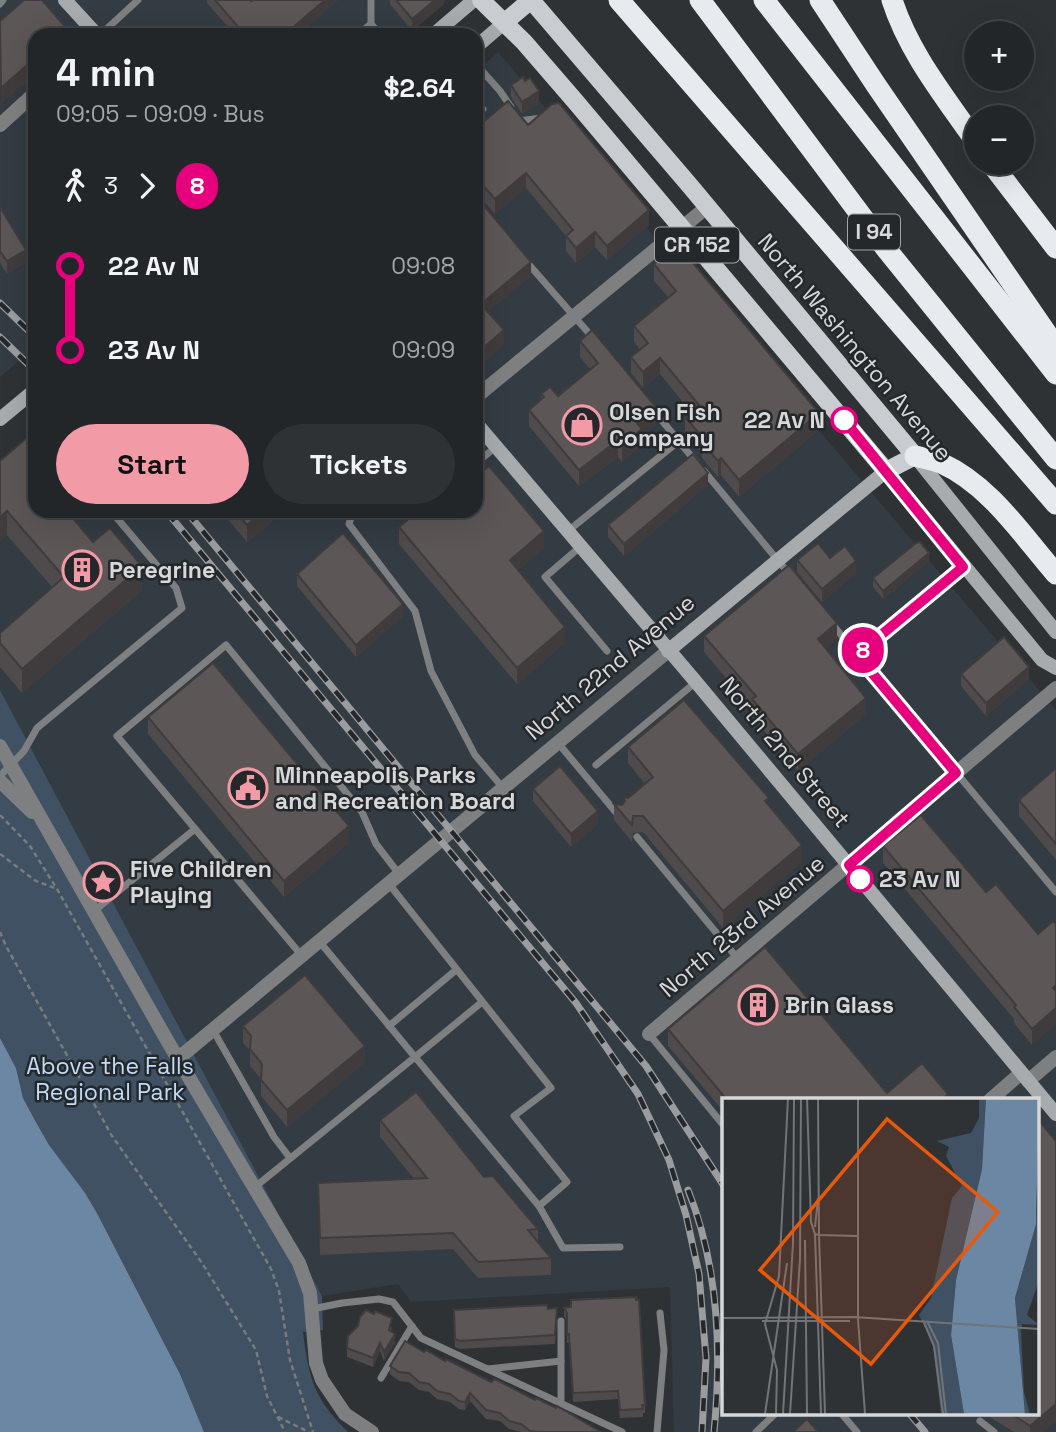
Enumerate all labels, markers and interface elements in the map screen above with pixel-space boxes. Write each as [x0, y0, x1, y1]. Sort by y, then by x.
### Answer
map controls [964, 21, 1034, 175]
button: + [964, 21, 1034, 91]
text: 4 min [56, 49, 156, 97]
text: $2.64 [384, 71, 455, 105]
text: 09:05 – 09:09 · Bus [56, 99, 265, 129]
button: − [964, 105, 1034, 175]
icon: walk [56, 167, 94, 205]
icon: forward [128, 167, 166, 205]
text: 8 [190, 170, 204, 201]
text: 3 [104, 171, 118, 201]
road number: I 94 [848, 215, 900, 250]
street label: North Washington Avenue [751, 227, 959, 467]
road number: CR 152 [655, 228, 739, 262]
text: 22 Av N [108, 249, 200, 283]
text: 09:08 [391, 251, 455, 281]
text: 23 Av N [108, 333, 200, 367]
text: 09:09 [392, 335, 455, 365]
place label: Olsen Fish Company [609, 397, 721, 453]
shop icon: Olsen Fish Company [561, 404, 603, 446]
place label: 22 Av N [744, 405, 825, 435]
marker: 22 Av N [831, 407, 857, 433]
button: Start [56, 424, 249, 504]
button: Tickets [263, 424, 455, 504]
building icon: Peregrine [61, 549, 103, 591]
place label: Peregrine [109, 555, 215, 585]
street label: North 22nd Avenue [519, 587, 701, 747]
line badge: 8 [840, 627, 886, 673]
text: 8 [856, 634, 870, 665]
street label: North 2nd Street [713, 670, 857, 834]
place label: Minneapolis Parks and Recreation Board [275, 760, 515, 816]
public building icon: Minneapolis Parks and Recreation Board [227, 767, 269, 809]
street label: North 23rd Avenue [653, 848, 831, 1004]
place label: Five Children Playing [130, 854, 272, 910]
place icon: Five Children Playing [82, 861, 124, 903]
place label: 23 Av N [879, 864, 960, 894]
marker: 23 Av N [847, 866, 873, 892]
building icon: Brin Glass [737, 984, 779, 1026]
place label: Brin Glass [785, 990, 894, 1020]
park label: Above the Falls Regional Park [26, 1051, 194, 1107]
inset map [722, 1098, 1038, 1414]

